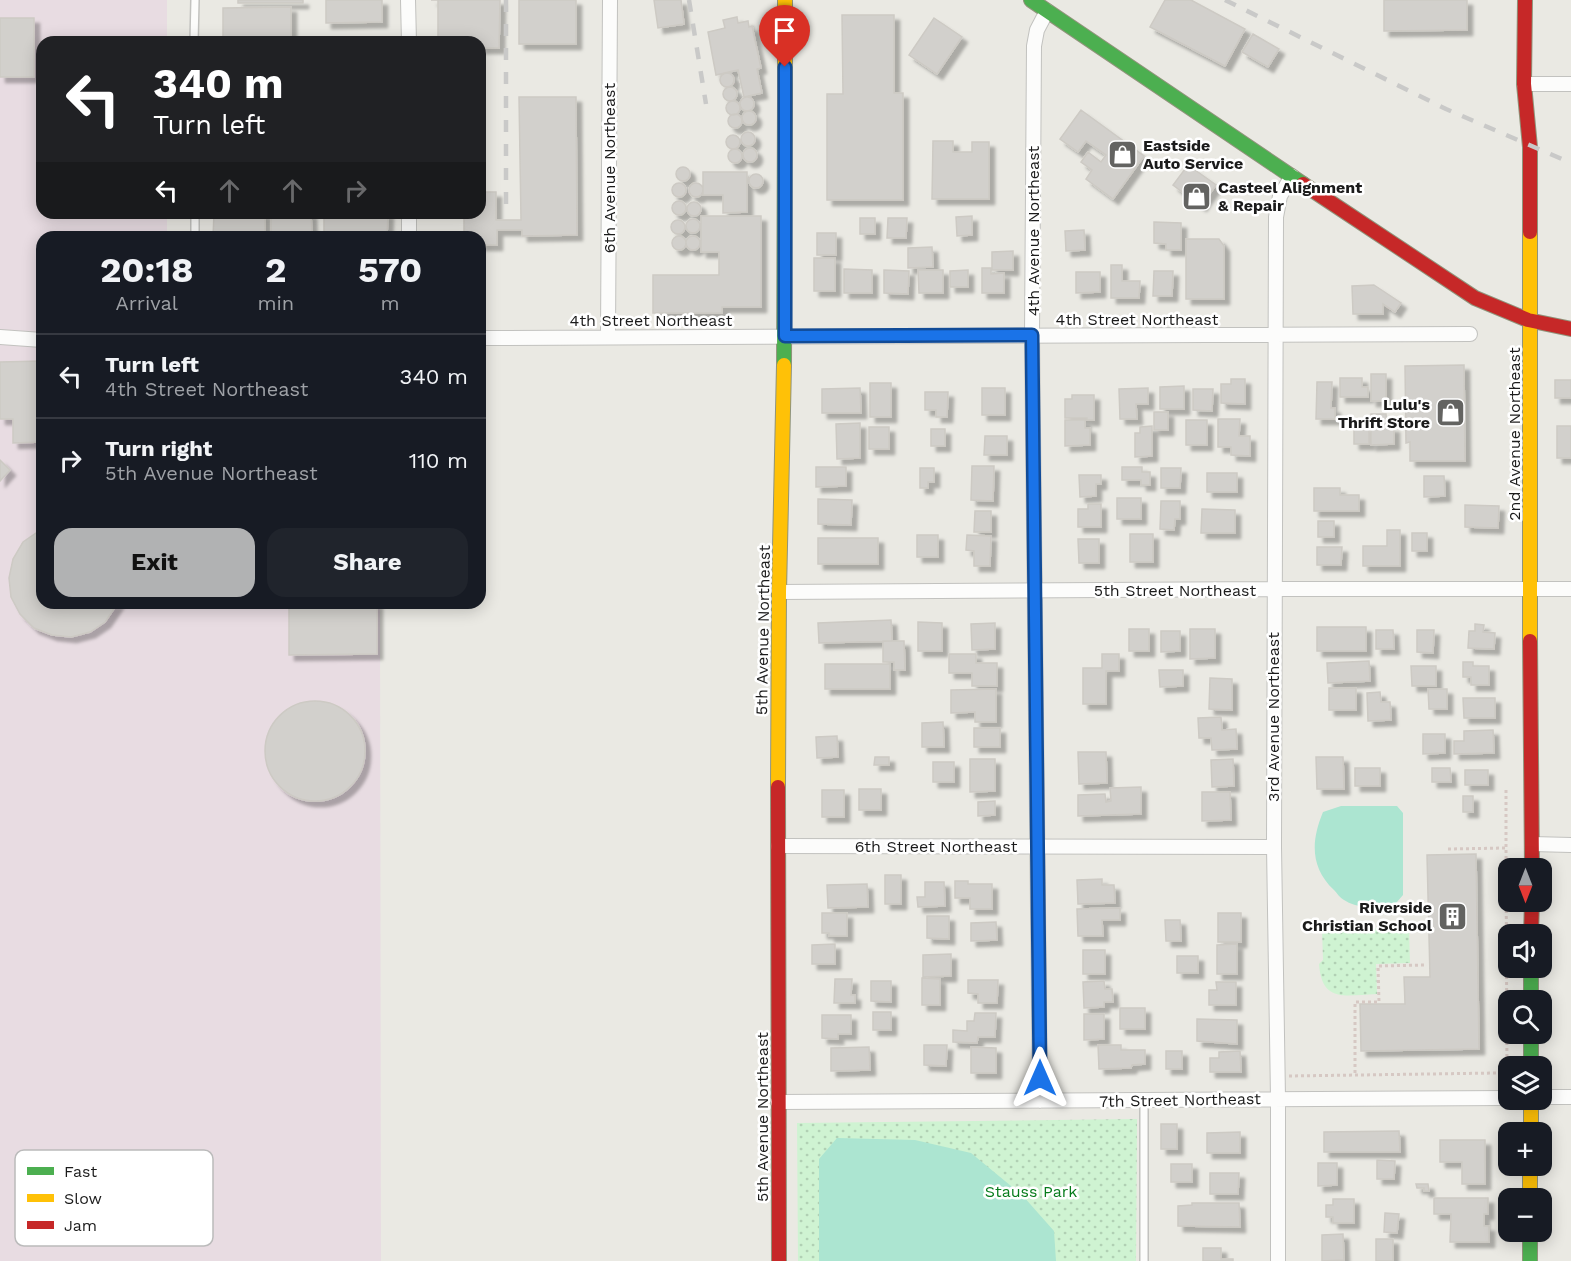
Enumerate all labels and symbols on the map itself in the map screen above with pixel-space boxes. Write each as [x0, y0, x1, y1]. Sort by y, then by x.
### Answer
pin [759, 5, 810, 67]
street label: 6th Avenue Northeast [600, 82, 619, 253]
place label: Eastside Auto Service [1143, 136, 1243, 173]
shop icon: Eastside Auto Service [1106, 138, 1138, 170]
street label: 4th Avenue Northeast [1024, 145, 1043, 316]
place label: Casteel Alignment & Repair [1218, 178, 1362, 215]
shop icon: Casteel Alignment & Repair [1181, 180, 1213, 212]
street label: 4th Street Northeast [1056, 310, 1219, 329]
street label: 4th Street Northeast [570, 311, 733, 330]
street label: 2nd Avenue Northeast [1505, 347, 1524, 521]
place label: Lulu's Thrift Store [1338, 395, 1430, 432]
shop icon: Lulu's Thrift Store [1435, 397, 1467, 429]
street label: 5th Avenue Northeast [752, 545, 774, 715]
street label: 5th Street Northeast [1094, 581, 1256, 600]
street label: 3rd Avenue Northeast [1264, 632, 1283, 802]
street label: 6th Street Northeast [855, 837, 1018, 856]
north arrow [1498, 858, 1552, 912]
place label: Riverside Christian School [1302, 898, 1433, 935]
building icon: Riverside Christian School [1437, 900, 1469, 932]
street label: 5th Avenue Northeast [753, 1032, 772, 1202]
position arrow [1008, 1046, 1072, 1110]
street label: 7th Street Northeast [1099, 1089, 1261, 1111]
legend [15, 1150, 213, 1246]
text: Fast [64, 1162, 97, 1181]
park label: Stauss Park [985, 1182, 1077, 1201]
text: Slow [64, 1189, 102, 1208]
text: Jam [64, 1216, 97, 1235]

